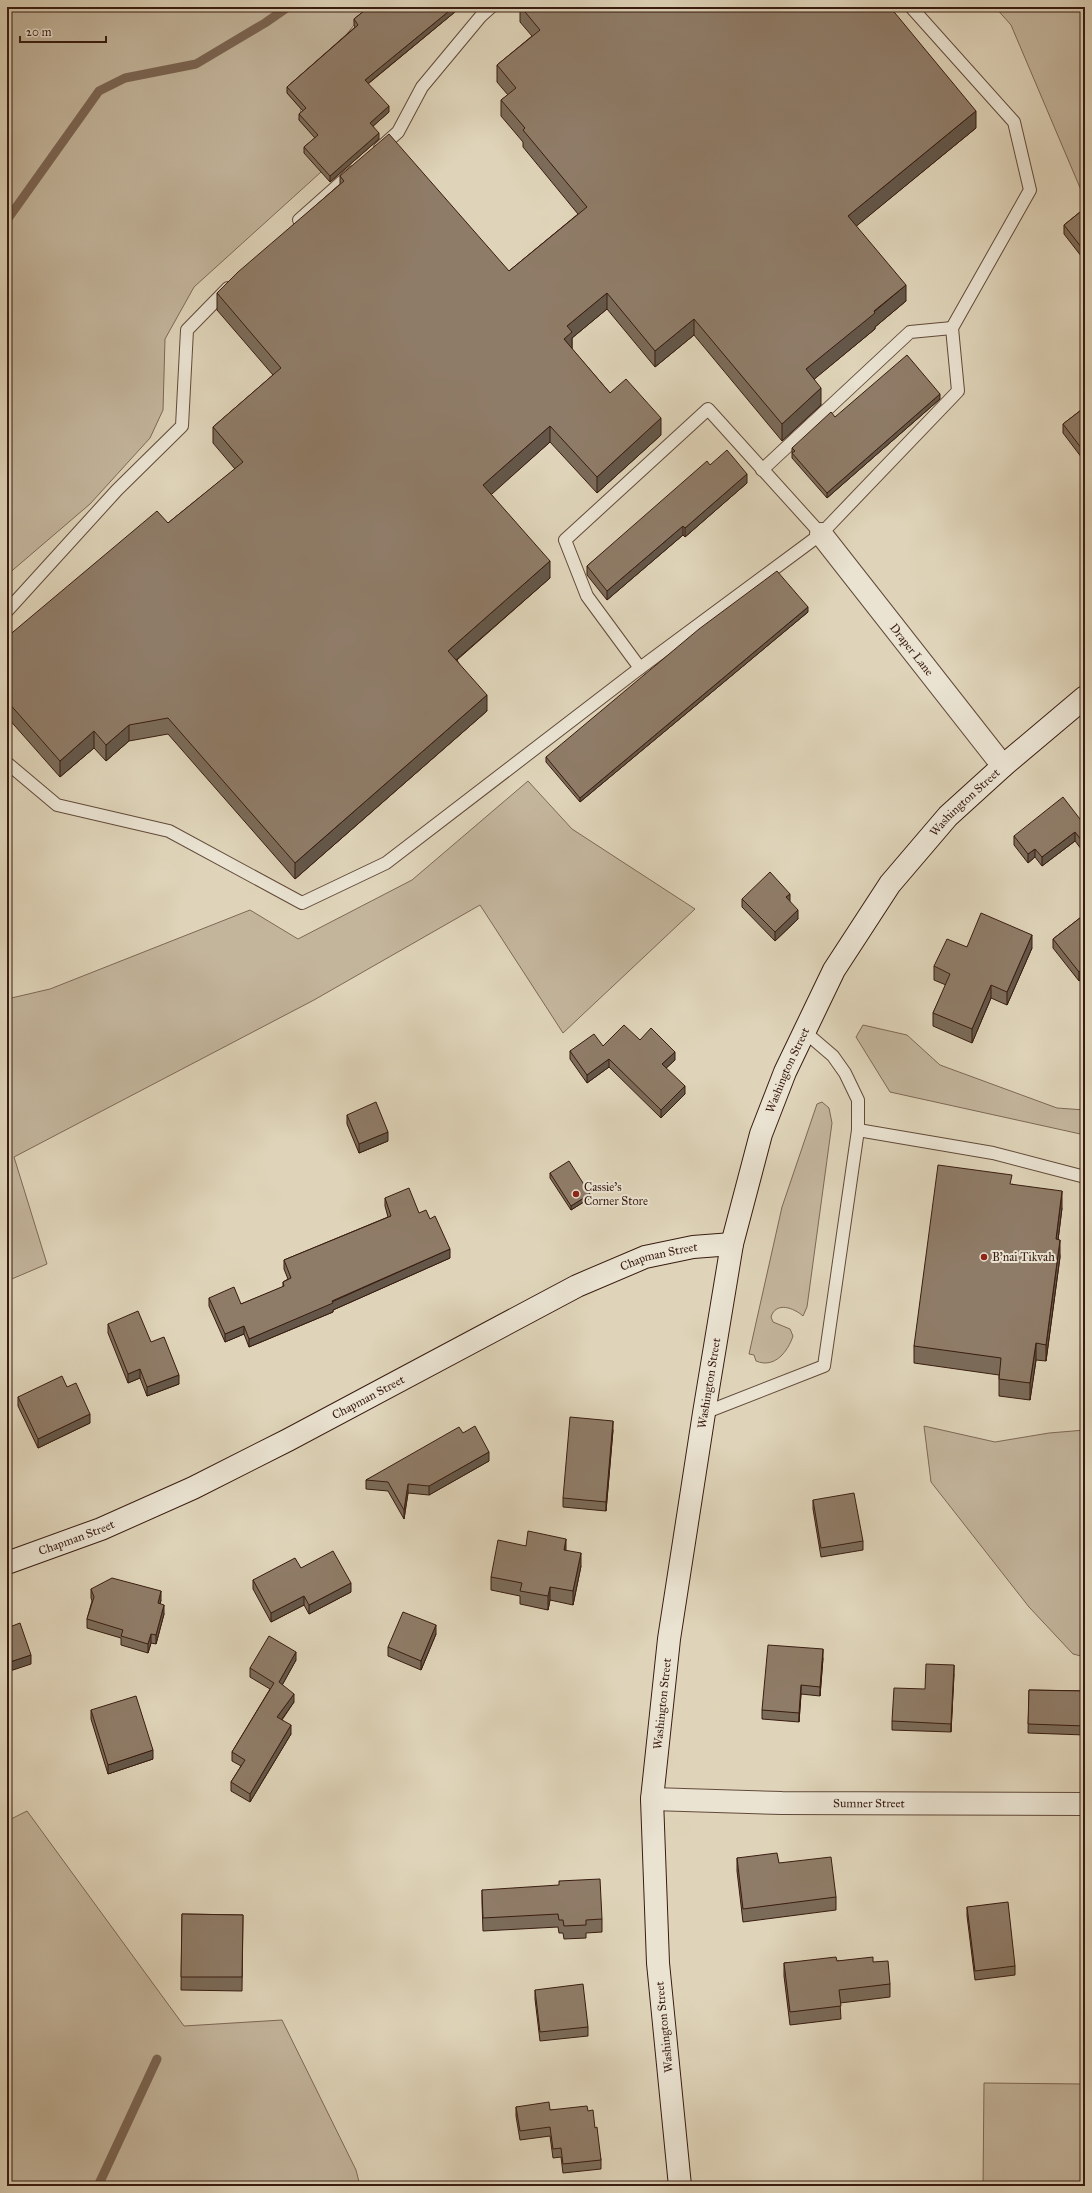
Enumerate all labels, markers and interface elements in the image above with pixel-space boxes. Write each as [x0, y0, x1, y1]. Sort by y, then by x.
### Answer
scale bar [20, 18, 106, 44]
text: 20 m [26, 25, 52, 39]
street label: Draper Lane [887, 621, 937, 679]
street label: Washington Street [927, 765, 1003, 839]
street label: Washington Street [763, 1025, 813, 1115]
place label: Cassie's Corner Store [584, 1180, 648, 1208]
marker: Cassie's Corner Store [571, 1189, 581, 1199]
street label: Chapman Street [618, 1240, 699, 1274]
place label: B'nai Tikvah [992, 1250, 1055, 1264]
marker: B'nai Tikvah [979, 1252, 989, 1262]
street label: Washington Street [695, 1336, 723, 1430]
street label: Chapman Street [330, 1372, 407, 1422]
street label: Chapman Street [37, 1517, 117, 1558]
street label: Washington Street [650, 1657, 674, 1750]
street label: Sumner Street [833, 1796, 906, 1810]
street label: Washington Street [652, 1980, 677, 2073]

